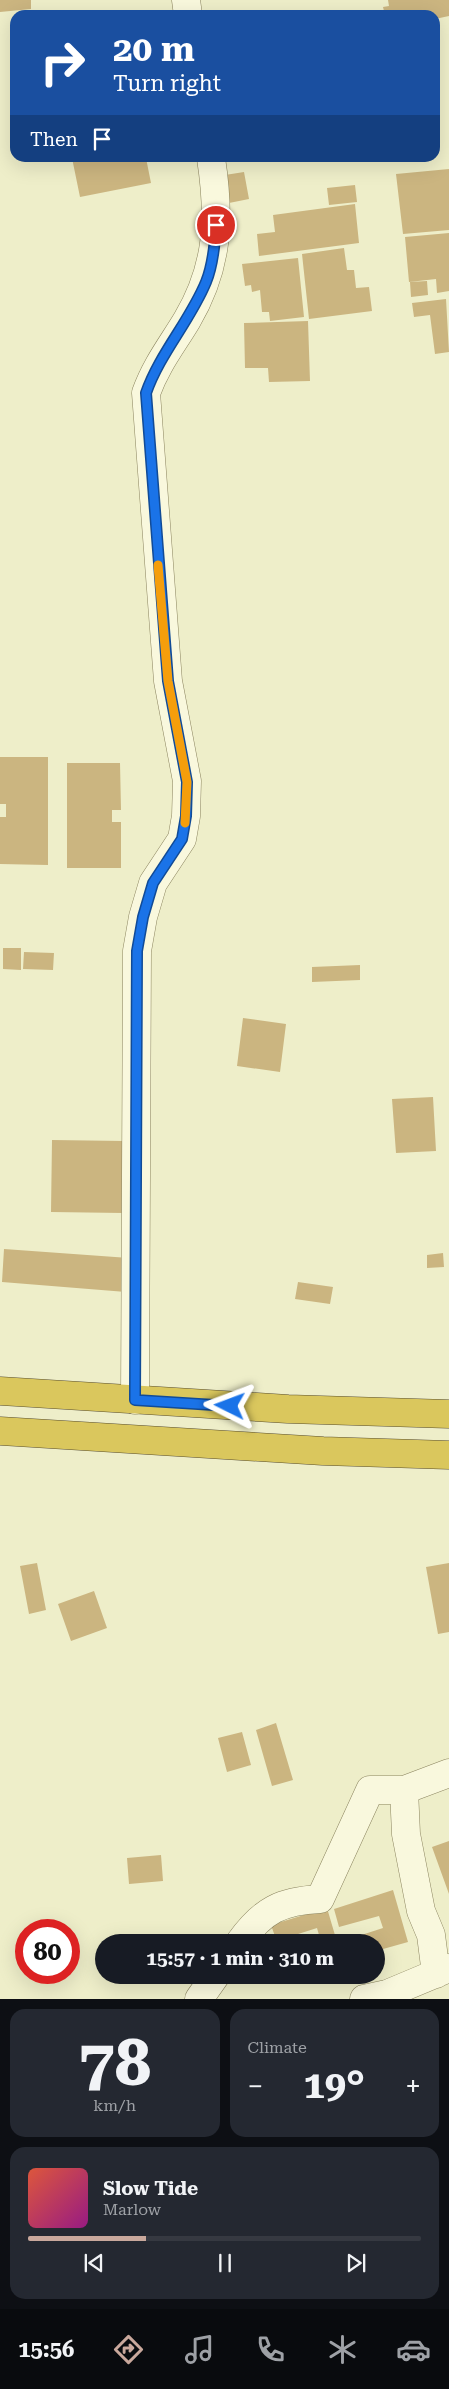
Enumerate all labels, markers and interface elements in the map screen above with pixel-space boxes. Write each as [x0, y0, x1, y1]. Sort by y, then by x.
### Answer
text: 20 m [113, 29, 195, 70]
icon: right [30, 30, 95, 95]
text: Turn right [113, 71, 221, 96]
icon: arrive [88, 125, 116, 153]
text: Then [30, 128, 78, 151]
pin [195, 204, 237, 246]
icon: arrive [202, 211, 230, 239]
position arrow [203, 1379, 255, 1431]
speed limit sign: 80 [15, 1919, 80, 1984]
text: 15:57 · 1 min · 310 m [146, 1947, 334, 1970]
text: 78 [78, 2025, 151, 2101]
text: Climate [248, 2038, 307, 2057]
text: 19° [304, 2063, 365, 2107]
text: − [248, 2070, 263, 2103]
text: + [405, 2070, 421, 2103]
text: km/h [93, 2096, 136, 2115]
text: Slow Tide [103, 2177, 198, 2200]
text: Marlow [103, 2200, 161, 2219]
icon: previous [80, 2249, 108, 2277]
icon: pause [211, 2249, 239, 2277]
icon: next [342, 2249, 370, 2277]
icon: directions [111, 2332, 146, 2367]
icon: music [182, 2332, 217, 2367]
icon: phone [253, 2332, 288, 2367]
icon: climate [325, 2332, 360, 2367]
icon: car [396, 2332, 431, 2367]
text: 15:56 [18, 2337, 74, 2362]

